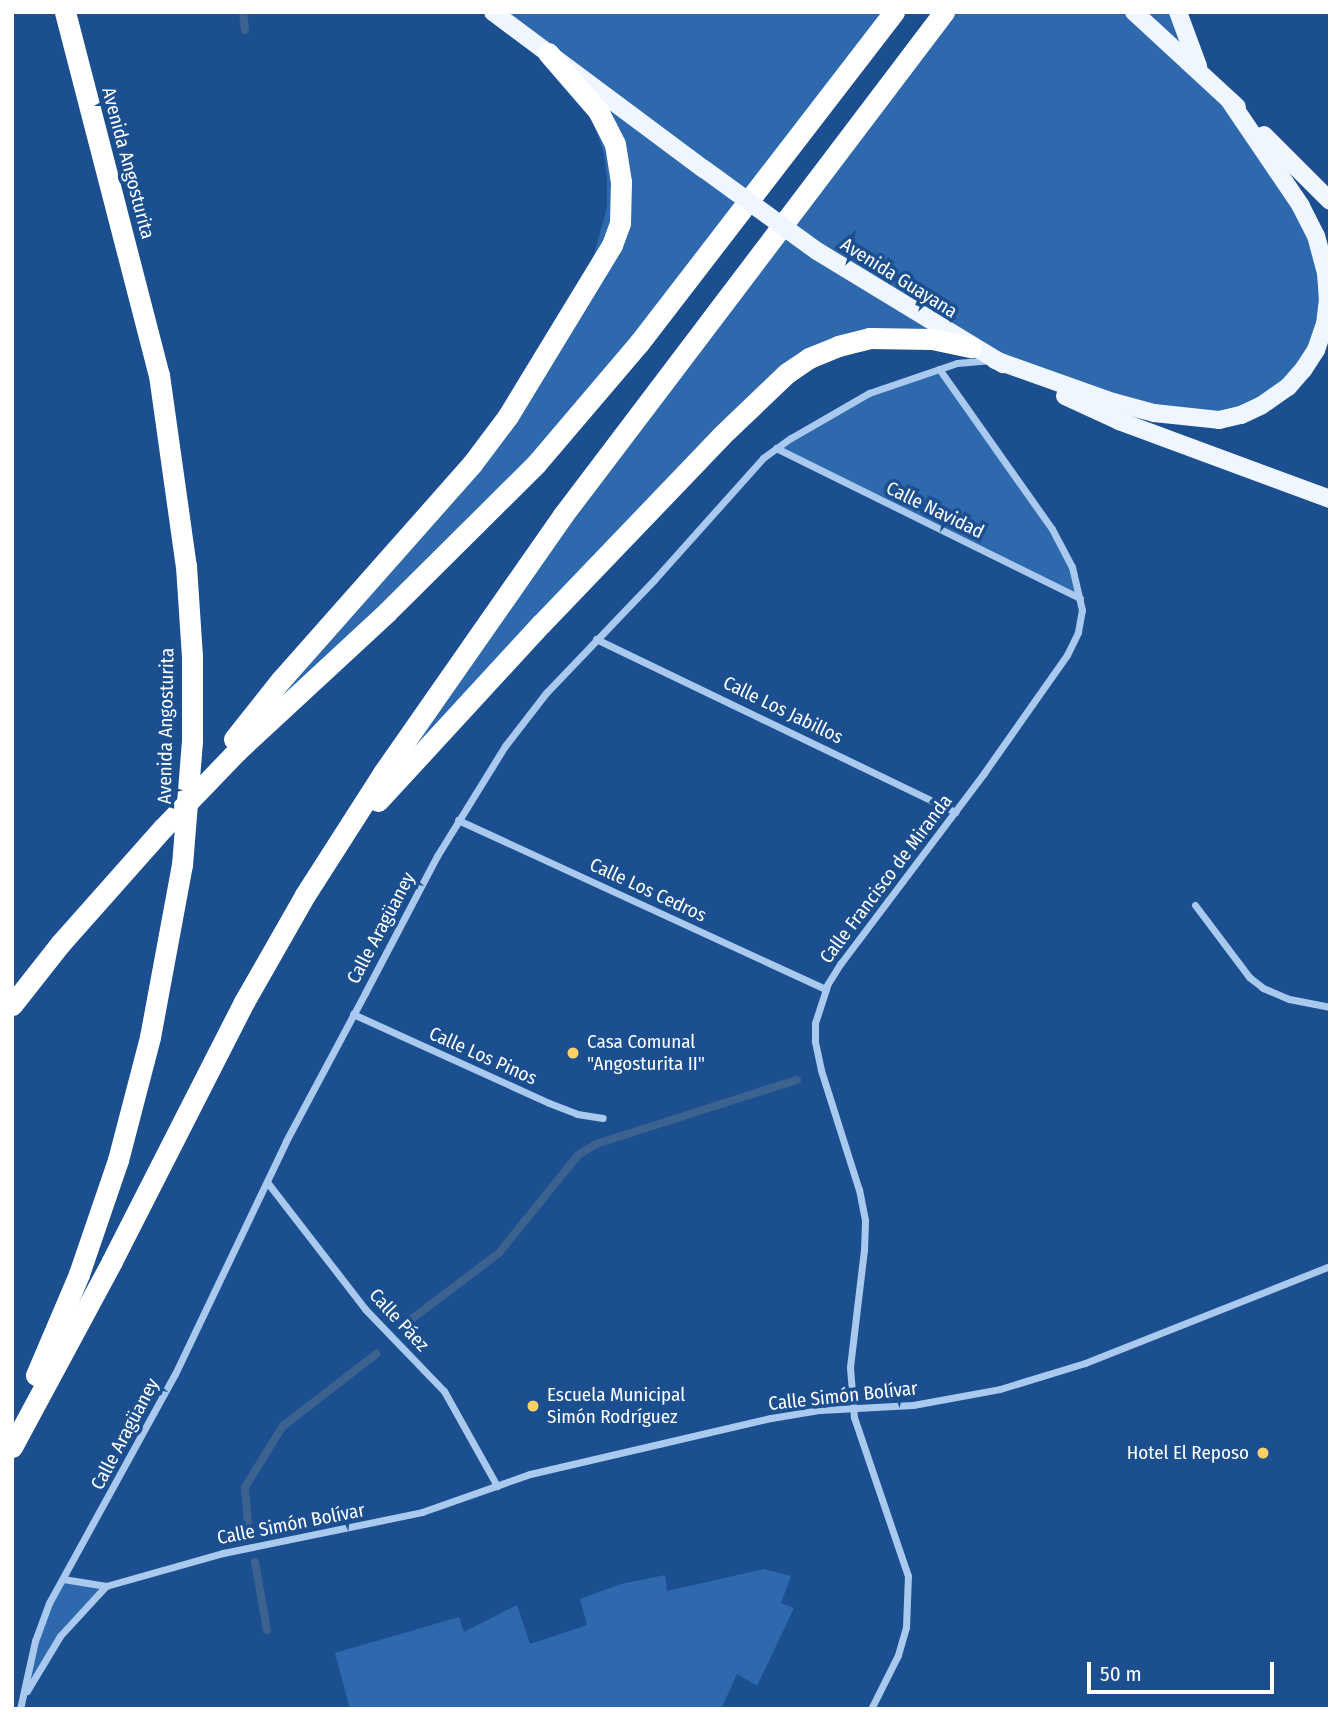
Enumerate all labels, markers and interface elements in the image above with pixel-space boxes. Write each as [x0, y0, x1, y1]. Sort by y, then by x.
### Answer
street label: Avenida Angosturita [97, 85, 159, 241]
street label: Avenida Guayana [836, 233, 962, 323]
street label: Calle Navidad [882, 477, 988, 543]
street label: Avenida Angosturita [153, 648, 179, 804]
street label: Calle Los Jabillos [719, 671, 847, 749]
street label: Calle Francisco de Miranda [815, 790, 957, 968]
street label: Calle Los Cedros [586, 853, 710, 927]
street label: Calle Aragüaney [342, 868, 420, 988]
street label: Calle Los Pinos [425, 1022, 541, 1090]
place label: Casa Comunal "Angosturita II" [587, 1031, 705, 1075]
marker: Casa Comunal "Angosturita II" [565, 1045, 581, 1061]
street label: Calle Páez [364, 1284, 434, 1356]
street label: Calle Aragüaney [86, 1374, 164, 1494]
street label: Calle Simón Bolívar [767, 1377, 919, 1415]
place label: Escuela Municipal Simón Rodríguez [547, 1384, 685, 1428]
marker: Escuela Municipal Simón Rodríguez [525, 1398, 541, 1414]
place label: Hotel El Reposo [1127, 1442, 1249, 1464]
marker: Hotel El Reposo [1255, 1445, 1271, 1461]
street label: Calle Simón Bolívar [215, 1499, 367, 1549]
scale bar [1090, 1648, 1277, 1692]
text: 50 m [1100, 1661, 1142, 1687]

